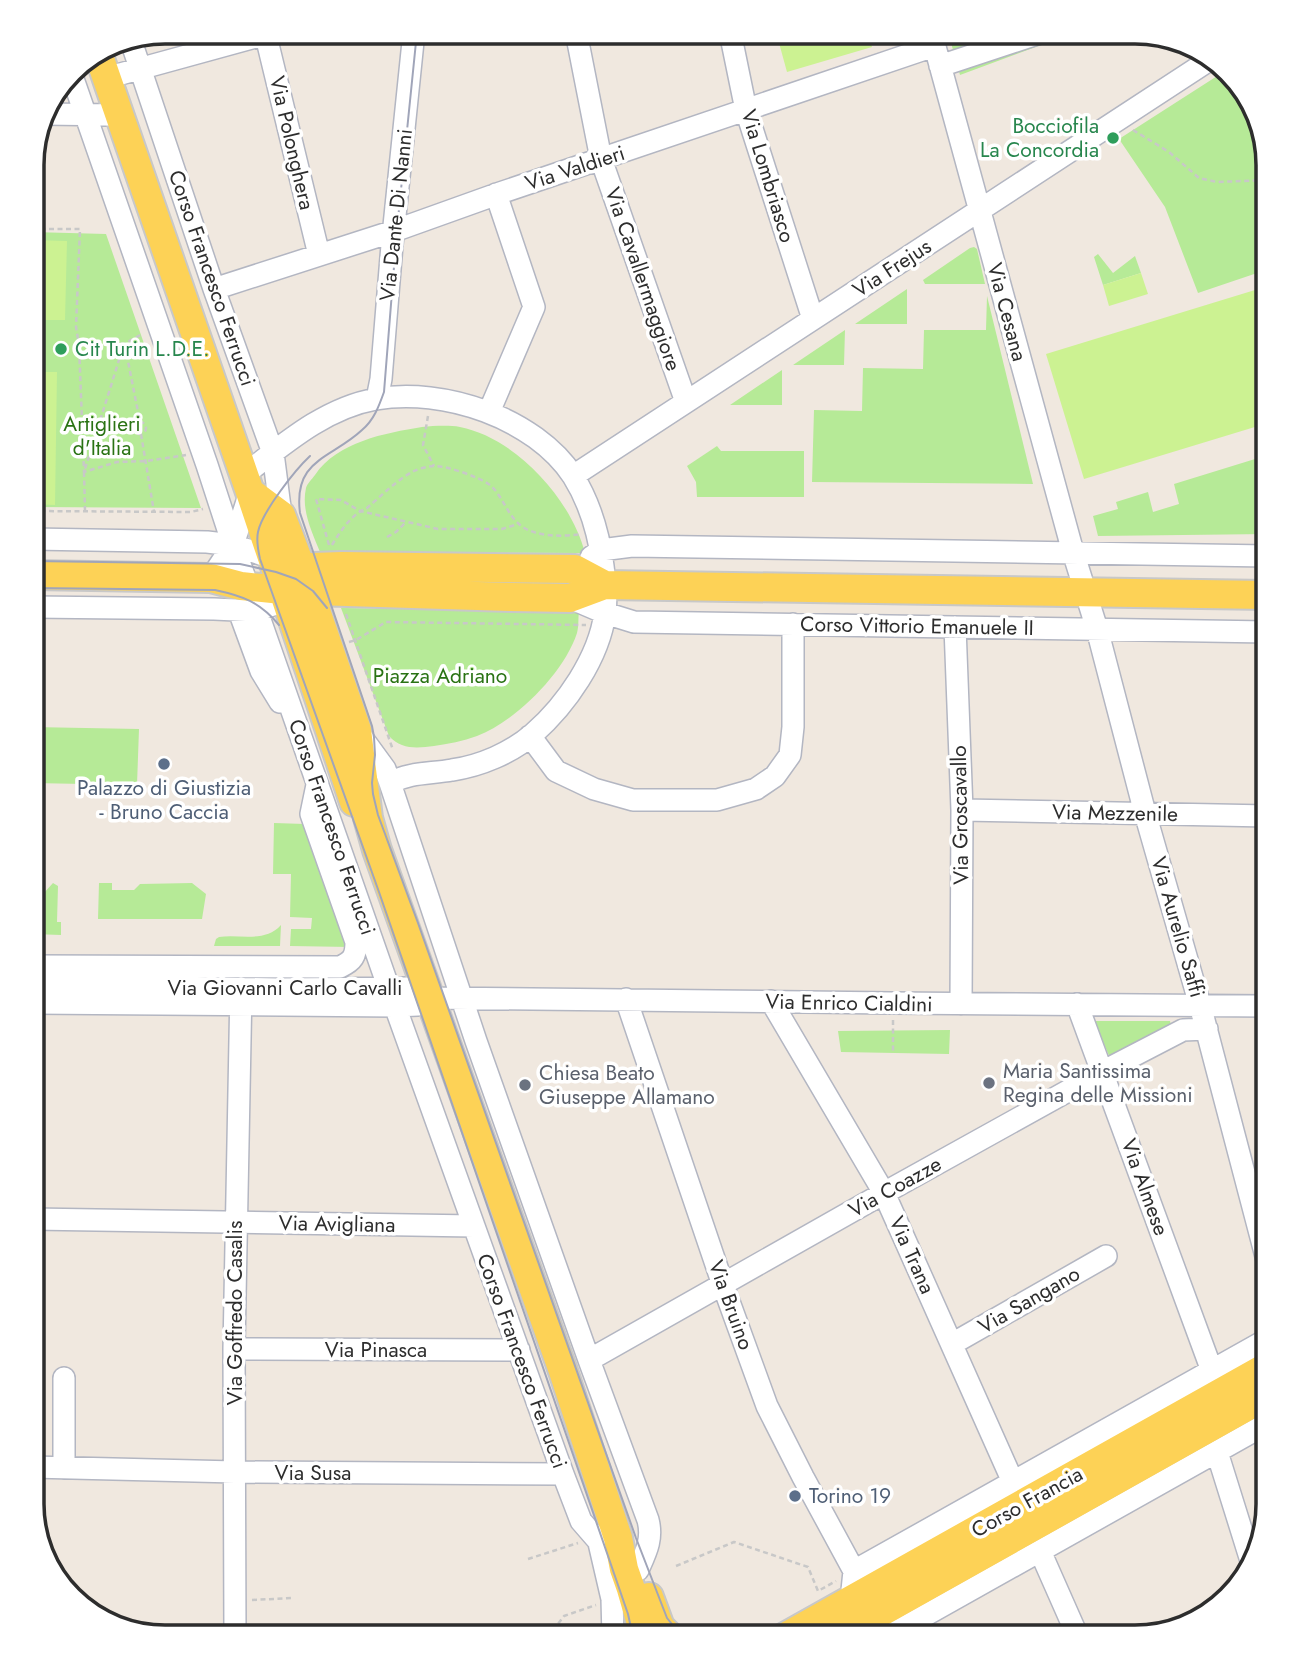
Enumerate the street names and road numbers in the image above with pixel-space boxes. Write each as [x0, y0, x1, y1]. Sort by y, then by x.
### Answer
street label: Via Polonghera [262, 73, 322, 213]
street label: Via Lombriasco [734, 106, 802, 246]
street label: Via Dante Di Nanni [372, 127, 420, 303]
street label: Via Valdieri [521, 138, 629, 198]
street label: Corso Francesco Ferrucci [161, 166, 263, 390]
street label: Via Cavallermaggiore [598, 183, 689, 375]
street label: Via Frejus [847, 231, 937, 305]
street label: Via Cesana [979, 260, 1035, 364]
street label: Corso Vittorio Emanuele II [800, 609, 1034, 643]
street label: Corso Francesco Ferrucci [281, 715, 383, 939]
street label: Via Groscavallo [944, 745, 976, 885]
street label: Via Mezzenile [1052, 797, 1178, 829]
street label: Via Aurelio Saffi [1144, 853, 1212, 1001]
street label: Via Giovanni Carlo Cavalli [168, 973, 402, 1003]
street label: Via Enrico Cialdini [765, 987, 933, 1019]
street label: Via Almese [1114, 1134, 1176, 1240]
street label: Via Coazze [843, 1149, 947, 1225]
street label: Via Avigliana [278, 1208, 396, 1240]
street label: Via Trana [882, 1211, 942, 1299]
street label: Via Goffredo Casalis [220, 1221, 250, 1405]
street label: Corso Francesco Ferrucci [469, 1249, 575, 1473]
street label: Via Bruino [701, 1256, 761, 1354]
street label: Via Sangano [973, 1259, 1085, 1341]
street label: Via Pinasca [325, 1335, 427, 1365]
street label: Via Susa [275, 1458, 351, 1488]
street label: Corso Francia [966, 1459, 1088, 1545]

